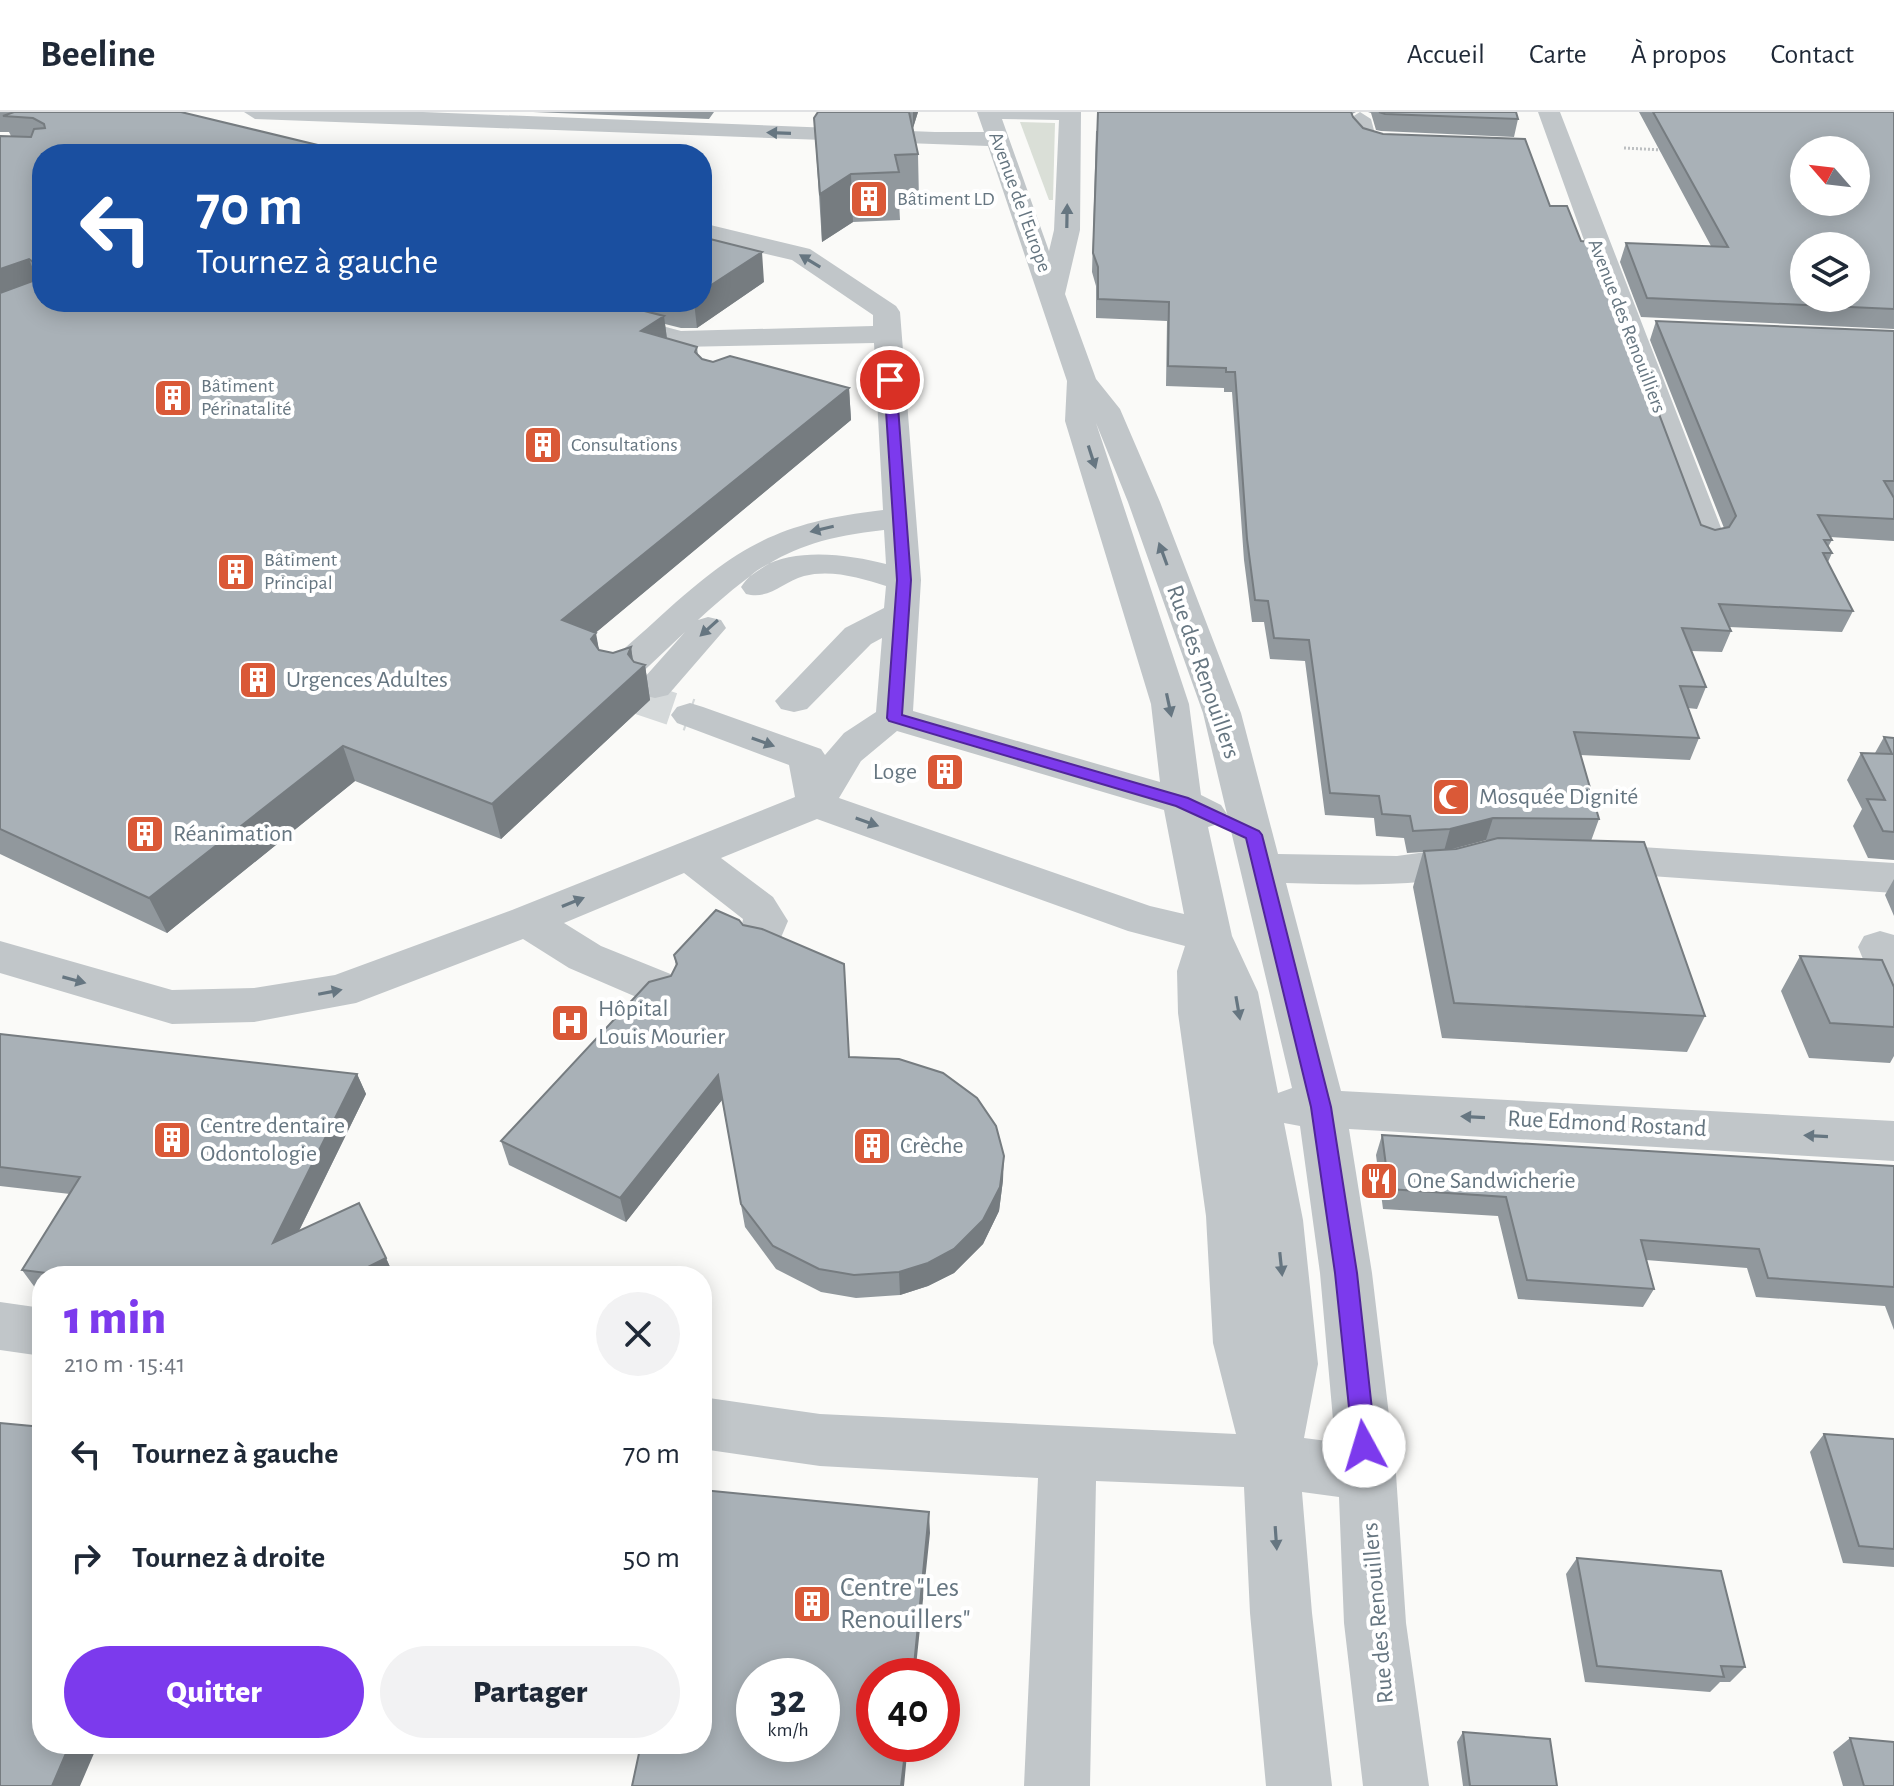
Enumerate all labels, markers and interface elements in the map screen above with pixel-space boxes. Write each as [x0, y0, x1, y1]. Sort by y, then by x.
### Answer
text: Beeline [40, 36, 155, 74]
text: Accueil [1407, 41, 1485, 69]
text: Carte [1529, 41, 1587, 69]
text: À propos [1631, 41, 1727, 69]
text: Contact [1771, 41, 1854, 69]
one-way arrow [766, 126, 791, 139]
street label: Avenue de l'Europe [985, 129, 1055, 275]
north arrow [1790, 136, 1870, 216]
map controls [1790, 136, 1870, 312]
icon: left [64, 176, 168, 280]
building icon: Bâtiment LD [848, 178, 890, 220]
text: 70 m [196, 179, 303, 235]
place label: Bâtiment LD [897, 189, 995, 209]
one-way arrow [1061, 203, 1073, 228]
button: layers [1790, 232, 1870, 312]
street label: Avenue des Renouilliers [1585, 236, 1669, 416]
text: Tournez à gauche [196, 244, 438, 280]
one-way arrow [799, 254, 821, 268]
pin [856, 346, 924, 414]
icon: arrive [868, 358, 912, 402]
place label: Bâtiment Périnatalité [201, 376, 291, 419]
building icon: Bâtiment Périnatalité [152, 377, 194, 419]
building icon: Consultations [522, 424, 564, 466]
place label: Consultations [571, 435, 678, 455]
one-way arrow [1086, 445, 1098, 469]
one-way arrow [810, 523, 835, 536]
one-way arrow [1156, 542, 1169, 566]
place label: Bâtiment Principal [264, 550, 338, 593]
building icon: Bâtiment Principal [215, 551, 257, 593]
street label: Rue des Renouillers [1162, 582, 1244, 762]
one-way arrow [699, 619, 719, 636]
building icon: Urgences Adultes [237, 659, 279, 701]
place label: Urgences Adultes [286, 668, 448, 692]
one-way arrow [1163, 693, 1176, 718]
one-way arrow [751, 736, 775, 749]
building icon: Loge [924, 751, 966, 793]
place label: Loge [873, 760, 917, 784]
mosque icon: Mosquée Dignité [1430, 776, 1472, 818]
place label: Mosquée Dignité [1479, 785, 1638, 809]
building icon: Réanimation [124, 813, 166, 855]
one-way arrow [855, 816, 879, 828]
place label: Réanimation [173, 822, 293, 846]
one-way arrow [561, 896, 585, 909]
one-way arrow [62, 974, 87, 986]
one-way arrow [317, 986, 342, 998]
one-way arrow [1232, 996, 1244, 1021]
place label: Hôpital Louis Mourier [598, 997, 725, 1049]
hospital icon: Hôpital Louis Mourier [549, 1002, 591, 1044]
street label: Rue Edmond Rostand [1507, 1107, 1707, 1141]
one-way arrow [1460, 1110, 1485, 1123]
place label: Centre dentaire Odontologie [200, 1114, 345, 1166]
building icon: Centre dentaire Odontologie [151, 1119, 193, 1161]
building icon: Crèche [851, 1125, 893, 1167]
one-way arrow [1803, 1129, 1828, 1142]
place label: Crèche [900, 1134, 964, 1158]
restaurant icon: One Sandwicherie [1358, 1160, 1400, 1202]
place label: One Sandwicherie [1407, 1169, 1576, 1193]
one-way arrow [1275, 1252, 1288, 1277]
button: close [596, 1292, 680, 1376]
text: 1 min [64, 1295, 166, 1343]
text: 210 m · 15:41 [64, 1351, 185, 1377]
position arrow [1322, 1404, 1406, 1488]
icon: left [64, 1432, 108, 1476]
text: Tournez à gauche [132, 1439, 339, 1469]
text: 70 m [623, 1439, 680, 1469]
street label: Rue des Renouillers [1358, 1521, 1398, 1705]
one-way arrow [1270, 1525, 1283, 1550]
icon: right [64, 1536, 108, 1580]
text: Tournez à droite [132, 1543, 325, 1573]
text: 50 m [623, 1543, 680, 1573]
place label: Centre "Les Renouillers" [840, 1574, 971, 1634]
building icon: Centre "Les Renouillers" [791, 1583, 833, 1625]
button: Quitter [64, 1646, 364, 1738]
button: Partager [380, 1646, 680, 1738]
speed limit sign: 40 [856, 1658, 960, 1762]
text: 32 [770, 1680, 806, 1720]
text: km/h [767, 1720, 809, 1740]

